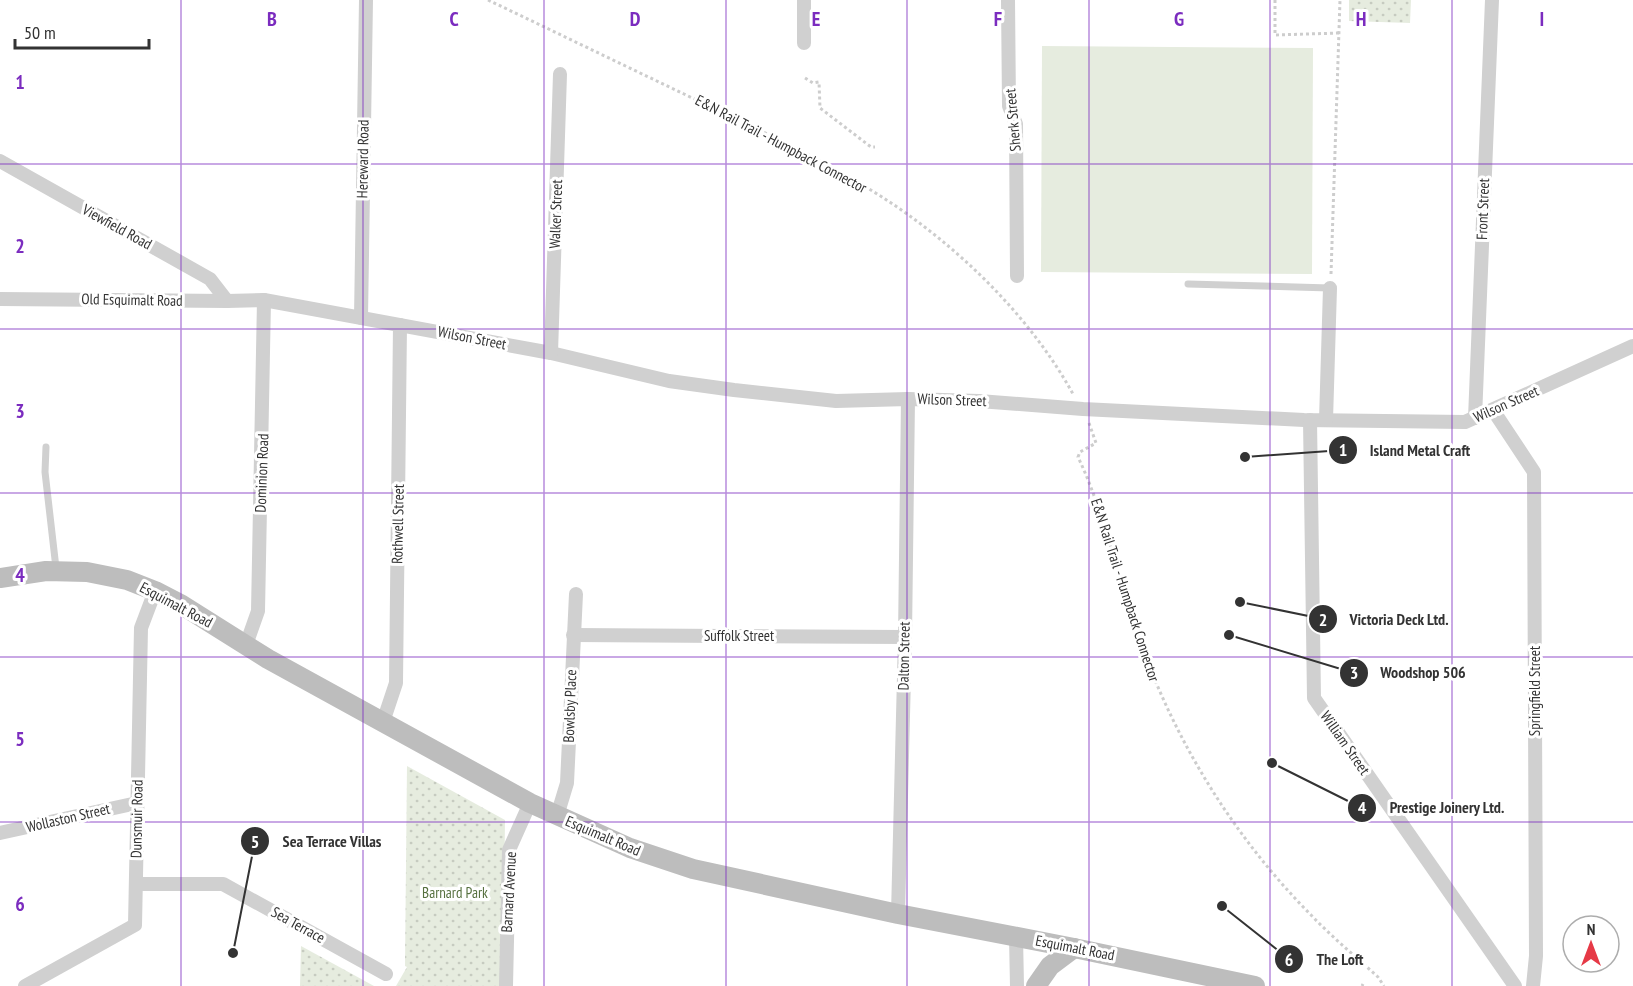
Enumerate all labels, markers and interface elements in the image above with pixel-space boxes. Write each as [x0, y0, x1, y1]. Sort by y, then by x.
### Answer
text: B [267, 6, 277, 32]
text: C [449, 6, 459, 32]
text: D [630, 6, 641, 32]
text: E [812, 6, 820, 32]
text: F [994, 6, 1002, 32]
text: G [1174, 6, 1184, 32]
text: H [1356, 6, 1366, 32]
text: I [1540, 6, 1544, 32]
scale bar [15, 12, 148, 50]
text: 50 m [24, 21, 56, 44]
text: 1 [15, 69, 25, 95]
street label: Sherk Street [1000, 88, 1025, 152]
street label: E&N Rail Trail - Humpback Connector [692, 90, 871, 197]
street label: Hereward Road [352, 120, 373, 198]
street label: Front Street [1472, 178, 1493, 240]
street label: Walker Street [545, 179, 566, 249]
street label: Viewfield Road [78, 199, 155, 253]
text: 2 [15, 233, 25, 259]
street label: Old Esquimalt Road [81, 289, 183, 310]
street label: Wilson Street [436, 322, 508, 353]
street label: Wilson Street [1470, 381, 1541, 426]
street label: Wilson Street [917, 389, 987, 410]
text: 3 [15, 398, 25, 424]
street label: Dominion Road [251, 433, 272, 513]
callout: Island Metal Craft [1328, 433, 1483, 467]
text: 1 [1339, 438, 1347, 461]
text: Island Metal Craft [1370, 440, 1471, 460]
street label: Rothwell Street [387, 484, 408, 564]
street label: E&N Rail Trail - Humpback Connector [1087, 496, 1164, 685]
text: 4 [15, 562, 25, 588]
street label: Esquimalt Road [136, 577, 216, 632]
callout: Victoria Deck Ltd. [1308, 602, 1461, 636]
text: 2 [1319, 608, 1327, 631]
text: Victoria Deck Ltd. [1348, 609, 1449, 629]
street label: Dalton Street [893, 621, 914, 690]
street label: Suffolk Street [704, 626, 774, 645]
street label: Springfield Street [1525, 646, 1544, 736]
callout: Woodshop 506 [1339, 656, 1478, 690]
text: 3 [1350, 661, 1358, 684]
text: Woodshop 506 [1379, 662, 1466, 682]
street label: Bowlsby Place [559, 669, 580, 743]
street label: William Street [1317, 707, 1374, 778]
text: 5 [15, 726, 25, 752]
street label: Dunsmuir Road [126, 780, 147, 858]
callout: Prestige Joinery Ltd. [1347, 791, 1516, 825]
text: 4 [1358, 796, 1367, 819]
text: Prestige Joinery Ltd. [1390, 797, 1504, 817]
street label: Wollaston Street [24, 799, 112, 836]
street label: Esquimalt Road [563, 811, 644, 860]
callout: Sea Terrace Villas [240, 824, 393, 858]
text: 5 [251, 830, 259, 853]
text: Sea Terrace Villas [283, 831, 382, 851]
street label: Barnard Avenue [497, 851, 520, 933]
park label: Barnard Park [422, 883, 488, 902]
text: 6 [15, 891, 25, 917]
street label: Sea Terrace [268, 902, 328, 947]
north arrow [1561, 914, 1621, 974]
text: N [1587, 919, 1595, 939]
street label: Esquimalt Road [1034, 931, 1116, 964]
callout: The Loft [1274, 942, 1375, 976]
text: 6 [1285, 948, 1293, 971]
text: The Loft [1316, 949, 1364, 969]

